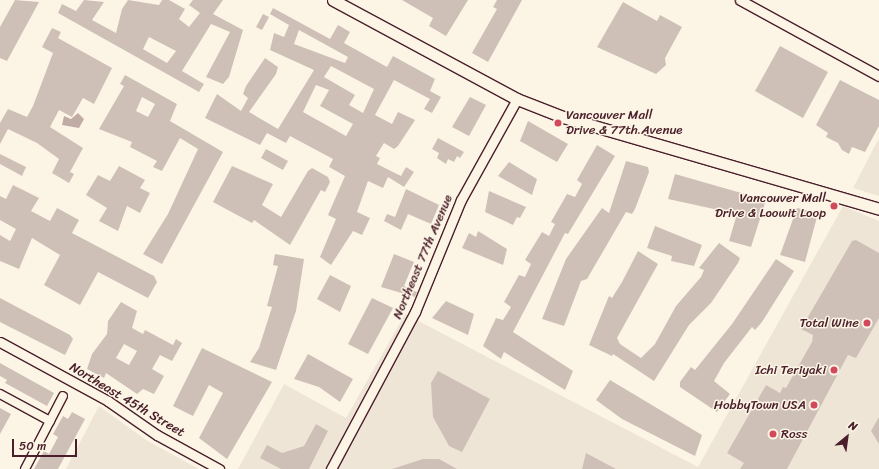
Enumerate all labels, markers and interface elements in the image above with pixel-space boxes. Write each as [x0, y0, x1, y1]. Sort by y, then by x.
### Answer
place label: Vancouver Mall Drive & 77th Avenue [566, 108, 683, 139]
marker: Vancouver Mall Drive & 77th Avenue [553, 118, 563, 128]
place label: Vancouver Mall Drive & Loowit Loop [715, 191, 826, 222]
street label: Northeast 77th Avenue [390, 192, 456, 322]
marker: Vancouver Mall Drive & Loowit Loop [829, 201, 839, 211]
place label: Total Wine [800, 315, 859, 331]
marker: Total Wine [862, 318, 872, 328]
street label: Northeast 45th Street [67, 359, 187, 441]
place label: Ichi Teriyaki [755, 362, 826, 378]
marker: Ichi Teriyaki [829, 365, 839, 375]
place label: HobbyTown USA [713, 397, 806, 413]
marker: HobbyTown USA [809, 400, 819, 410]
text: N [845, 416, 861, 436]
north arrow [827, 417, 867, 457]
place label: Ross [781, 426, 807, 442]
marker: Ross [768, 429, 778, 439]
scale bar [14, 431, 79, 457]
text: 50 m [19, 435, 46, 457]

